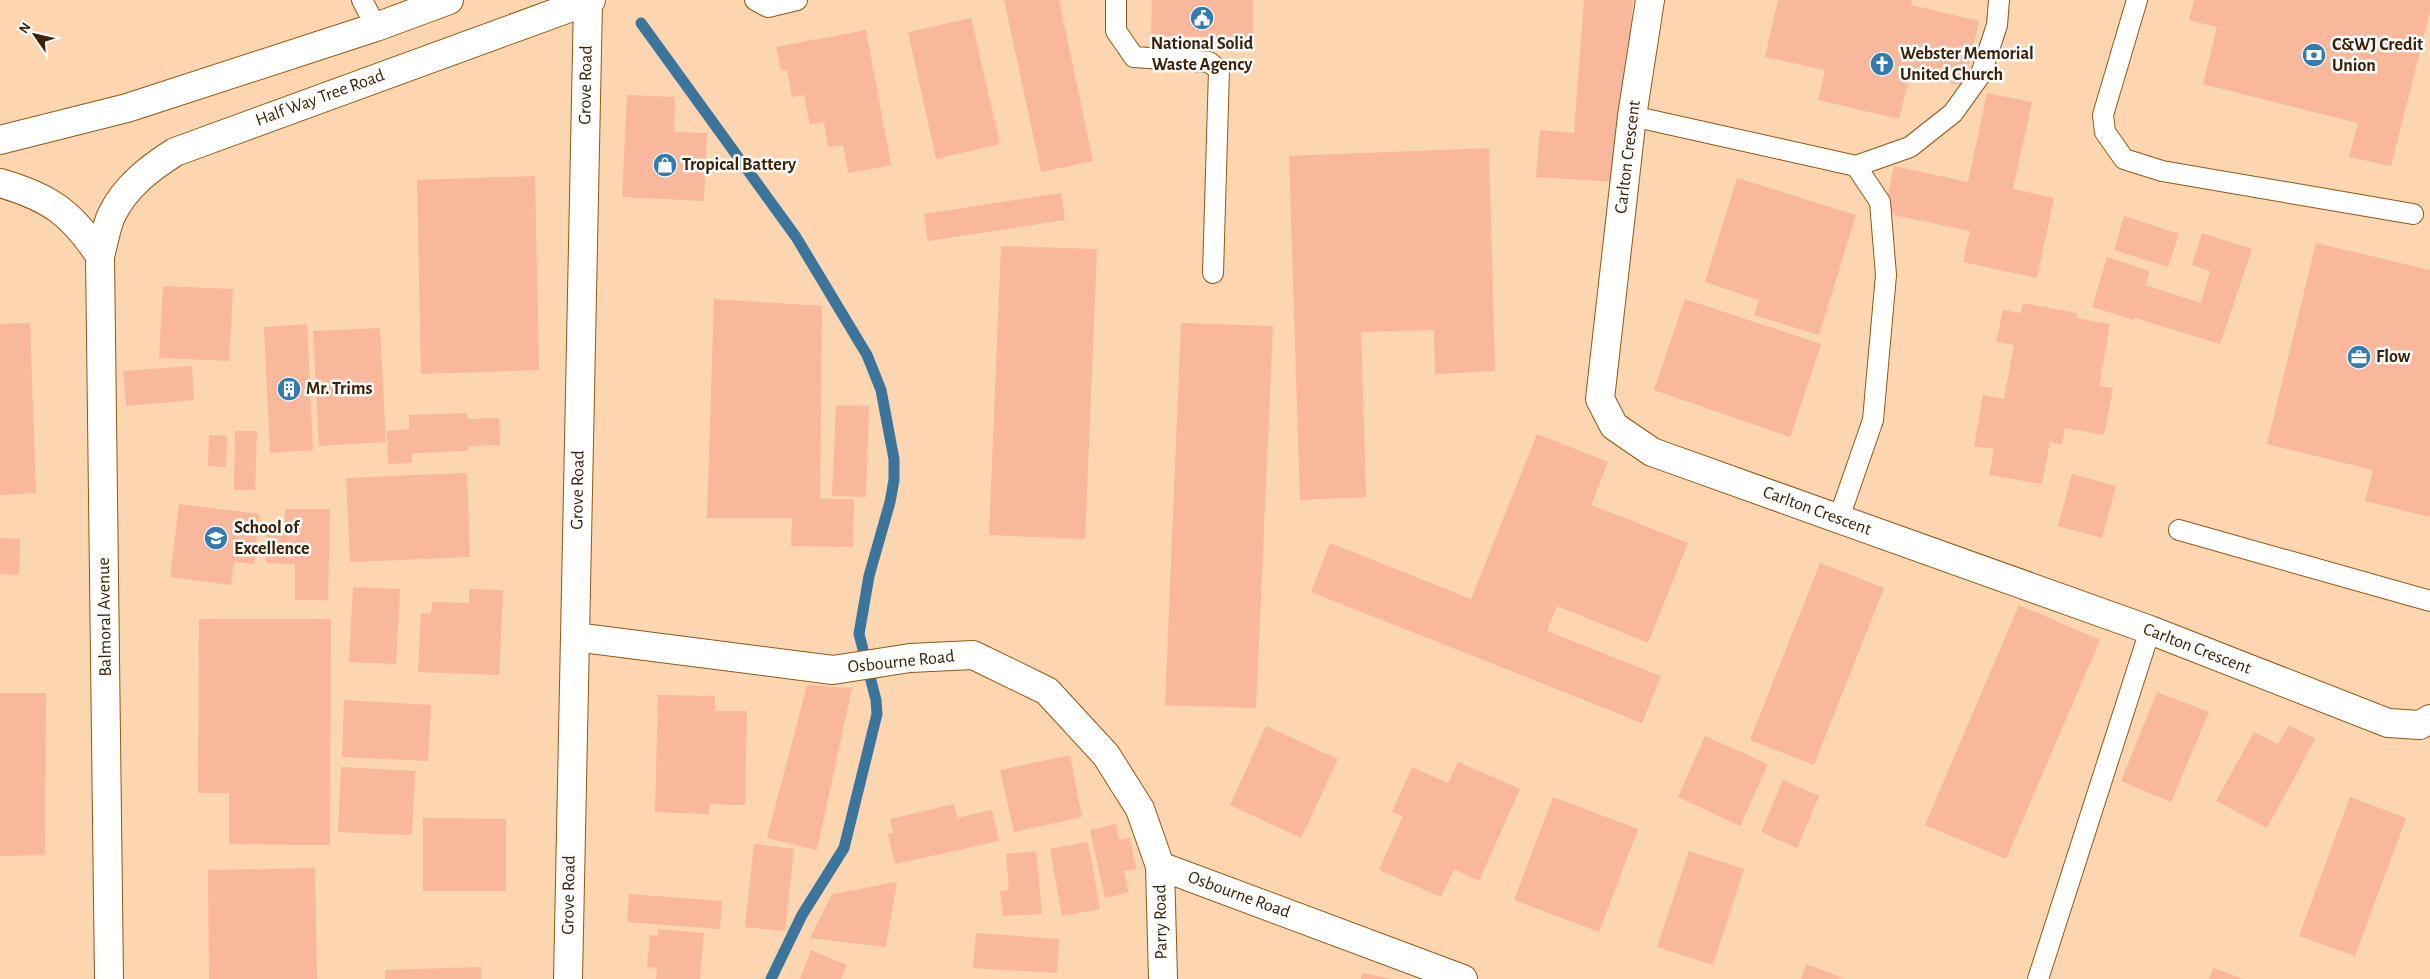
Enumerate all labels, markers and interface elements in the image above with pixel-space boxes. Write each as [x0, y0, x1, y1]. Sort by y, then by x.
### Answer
public building icon: National Solid Waste Agency [1189, 5, 1215, 31]
north arrow [10, 10, 60, 60]
text: N [17, 20, 34, 36]
place label: National Solid Waste Agency [1151, 35, 1254, 74]
place label: C&WJ Credit Union [2332, 36, 2423, 75]
bank icon: C&WJ Credit Union [2301, 42, 2327, 68]
street label: Grove Road [576, 45, 596, 125]
place label: Webster Memorial United Church [1900, 45, 2034, 84]
church icon: Webster Memorial United Church [1869, 51, 1895, 77]
street label: Half Way Tree Road [253, 66, 387, 130]
street label: Carlton Crescent [1612, 99, 1644, 215]
shop icon: Tropical Battery [652, 152, 678, 178]
place label: Tropical Battery [682, 156, 797, 174]
office icon: Flow [2346, 344, 2372, 370]
place label: Flow [2376, 348, 2411, 366]
building icon: Mr. Trims [276, 376, 302, 402]
place label: Mr. Trims [306, 380, 373, 398]
street label: Grove Road [568, 450, 588, 530]
street label: Carlton Crescent [1760, 483, 1874, 539]
place label: School of Excellence [234, 519, 309, 558]
school or university icon: School of Excellence [203, 525, 229, 551]
street label: Balmoral Avenue [95, 557, 115, 677]
street label: Carlton Crescent [2140, 620, 2254, 678]
street label: Osbourne Road [847, 647, 955, 677]
street label: Grove Road [559, 855, 579, 935]
street label: Osbourne Road [1185, 868, 1293, 922]
street label: Parry Road [1151, 884, 1171, 960]

